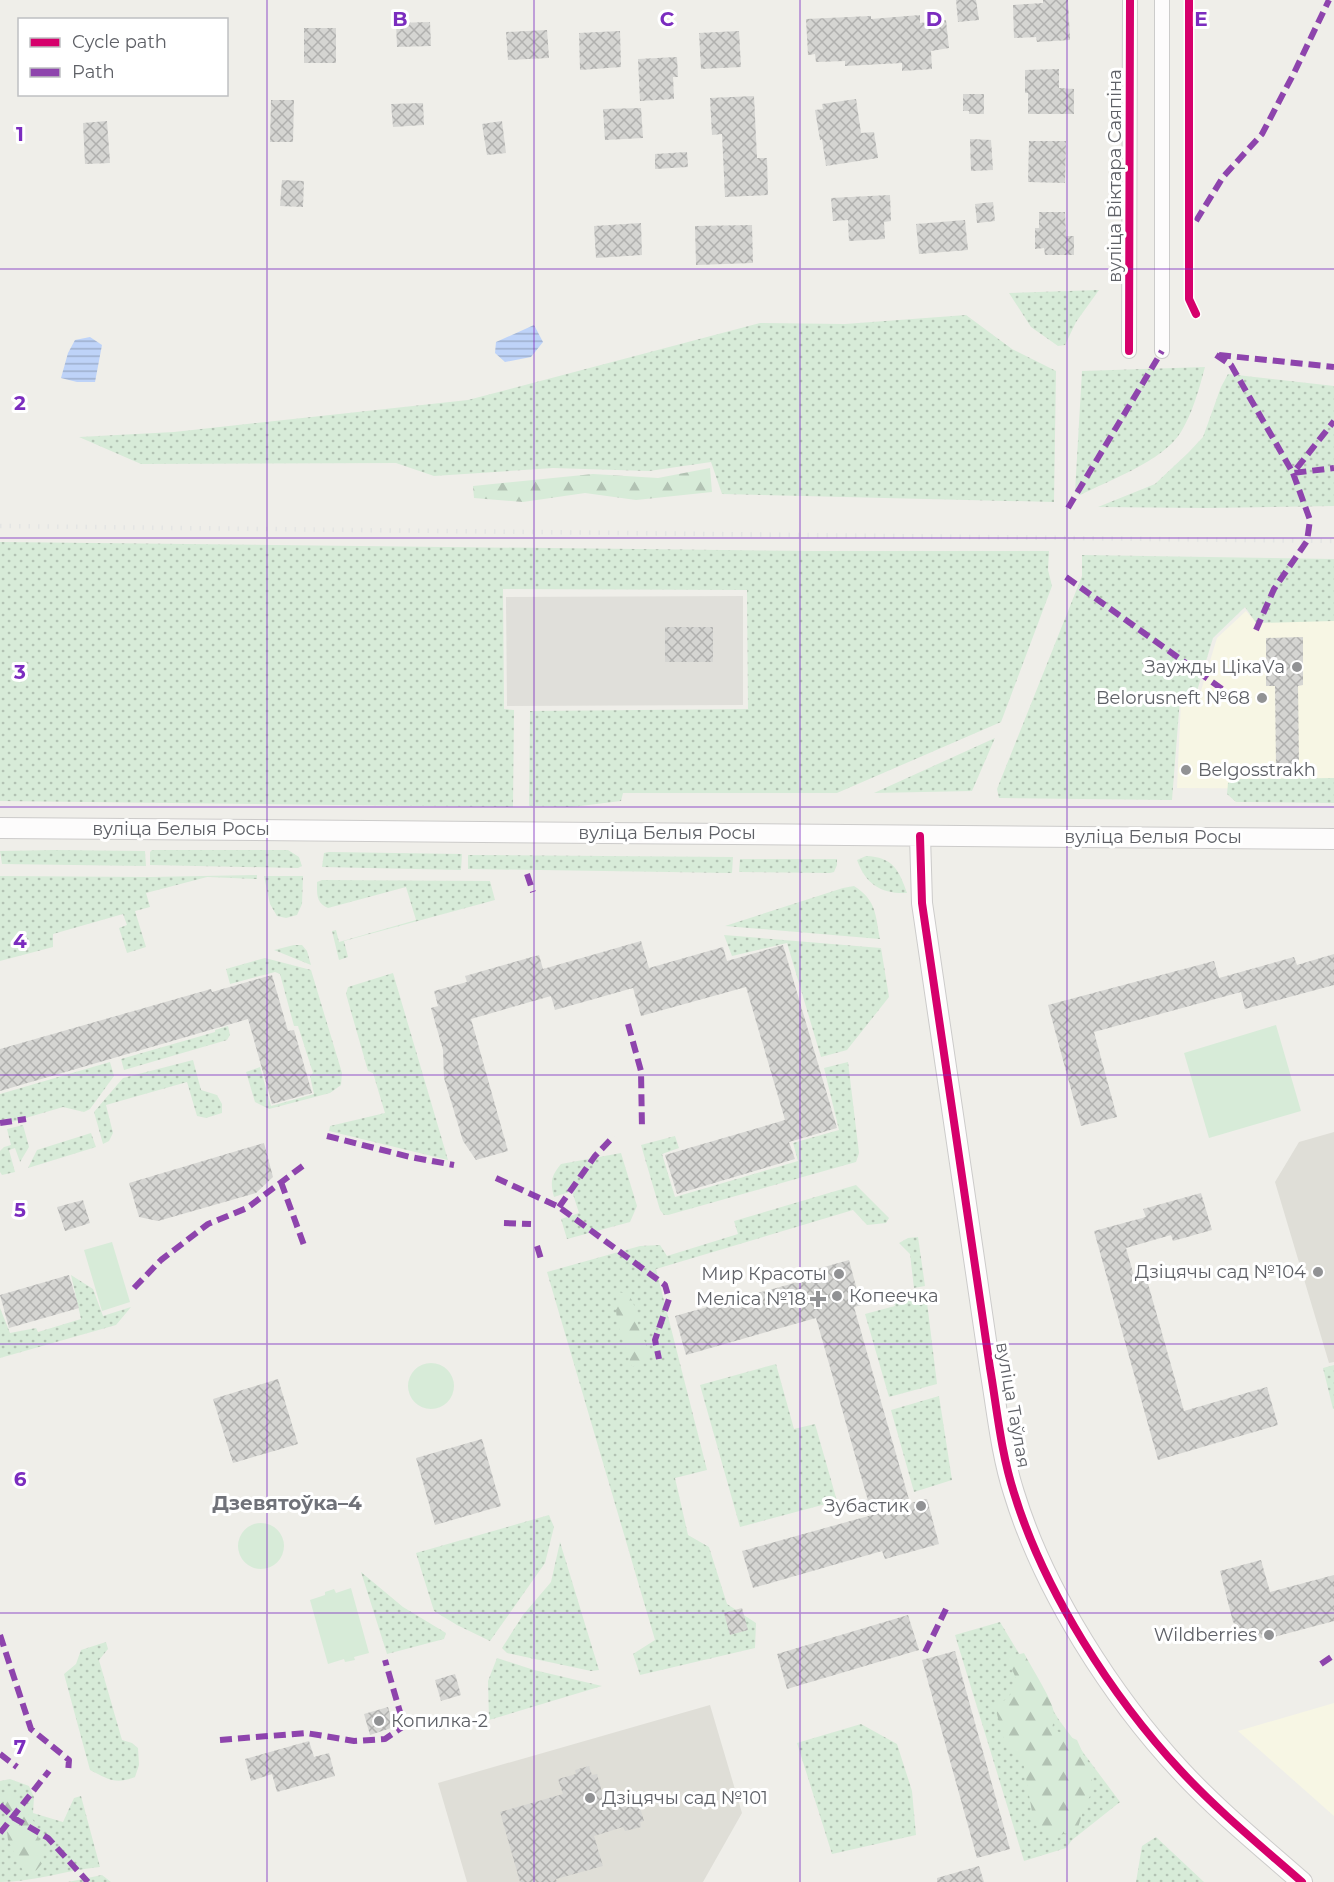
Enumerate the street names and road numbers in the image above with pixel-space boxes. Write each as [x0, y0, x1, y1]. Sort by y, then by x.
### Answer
street label: вуліца Віктара Саяпіна [1104, 69, 1126, 283]
street label: вуліца Белыя Росы [92, 818, 270, 840]
street label: вуліца Белыя Росы [578, 822, 756, 844]
street label: вуліца Белыя Росы [1064, 826, 1242, 848]
street label: вуліца Таўлая [991, 1340, 1035, 1470]

